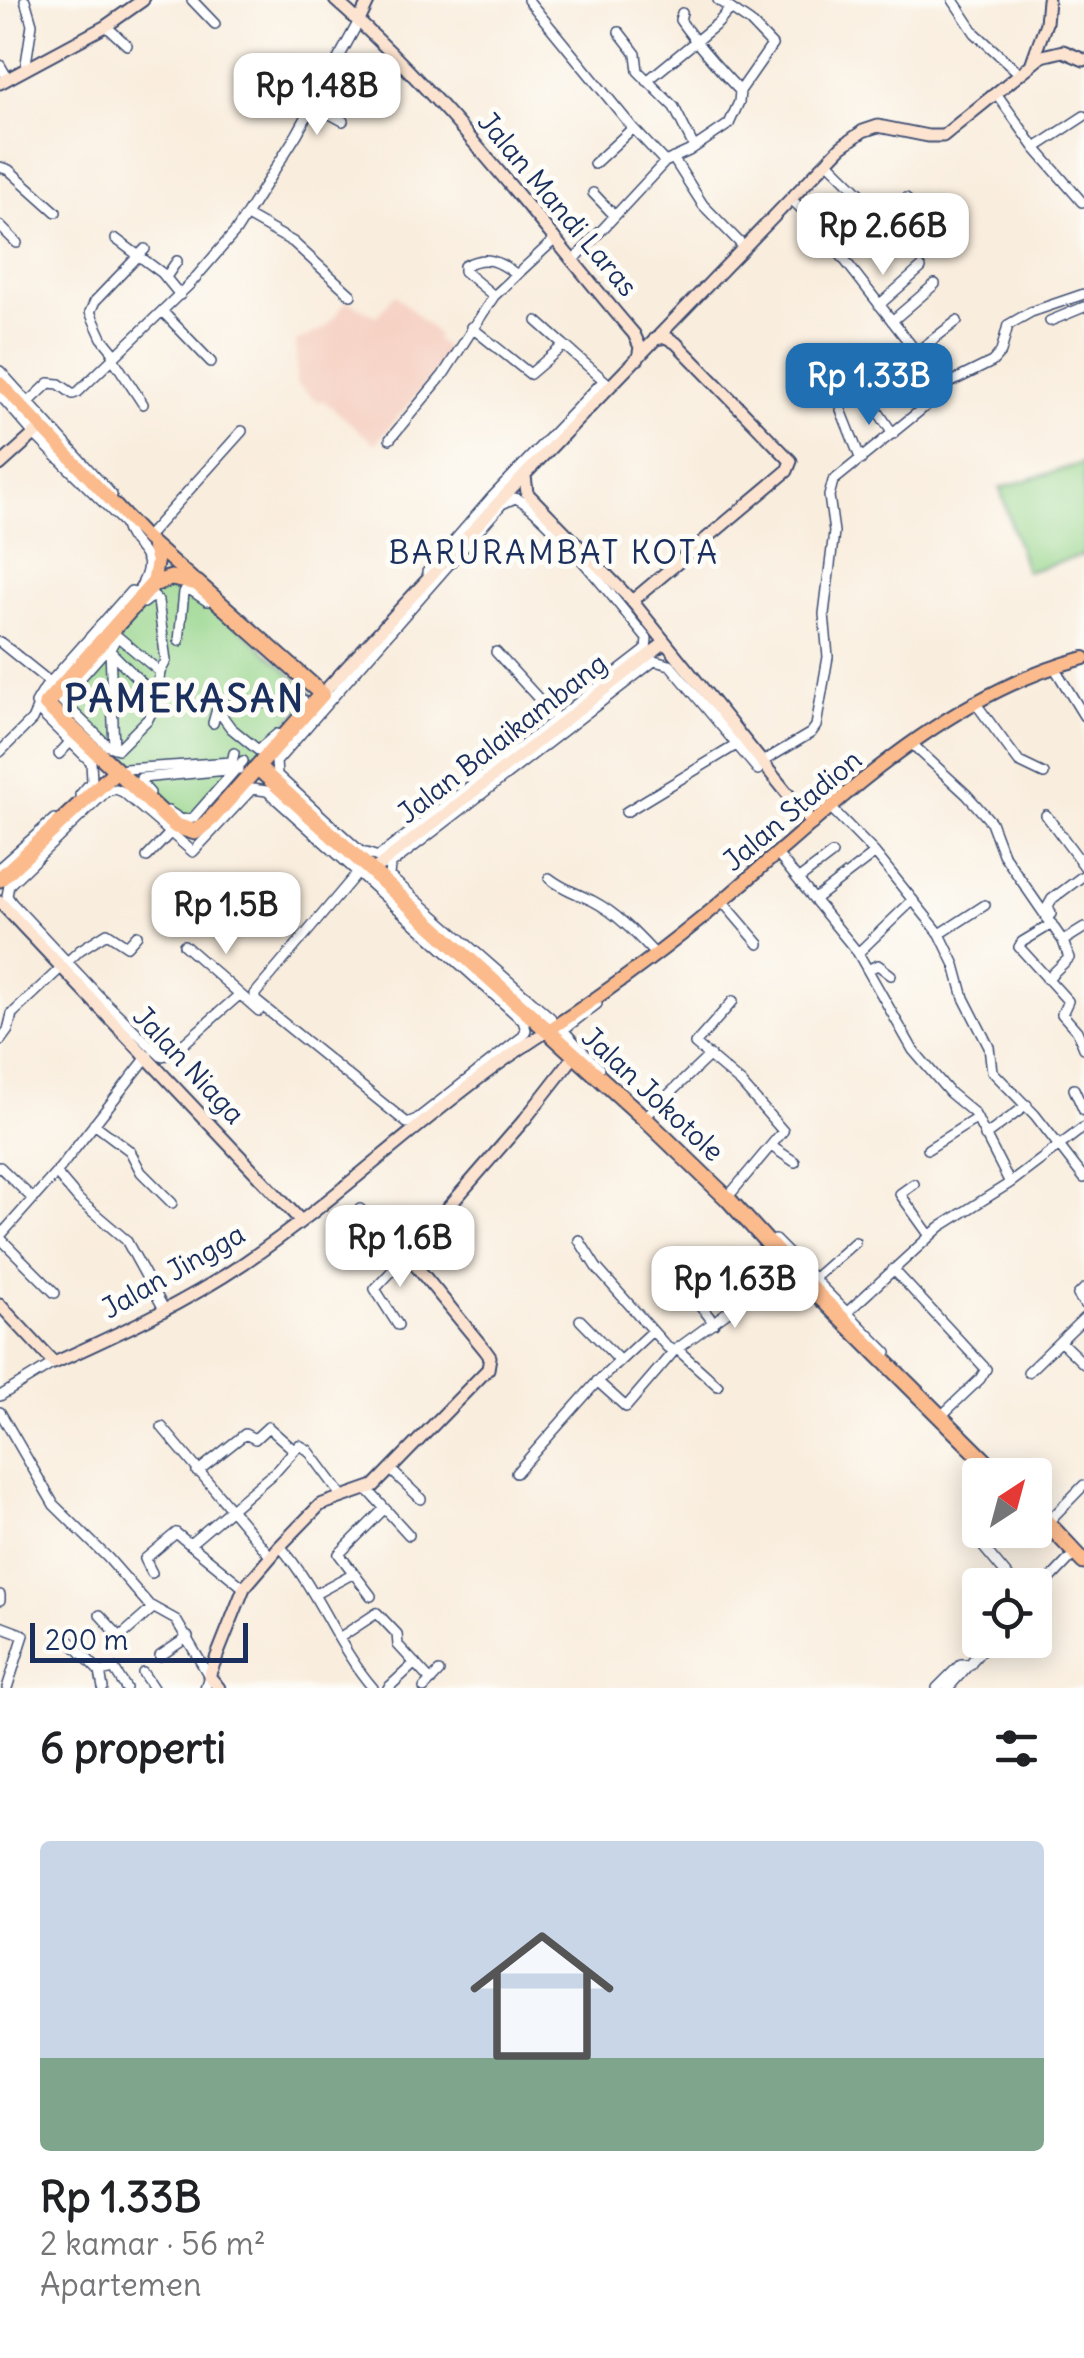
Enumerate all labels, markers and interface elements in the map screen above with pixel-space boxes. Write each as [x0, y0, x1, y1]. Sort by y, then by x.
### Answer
pin: Rp 1.48B [214, 53, 420, 138]
text: Rp 1.48B [256, 65, 378, 106]
street label: Jalan Mandi Laras [470, 104, 646, 304]
pin: Rp 2.66B [780, 193, 986, 278]
text: Rp 2.66B [819, 205, 947, 246]
pin: Rp 1.33B [766, 343, 972, 428]
text: Rp 1.33B [808, 355, 930, 396]
district label: BARURAMBAT KOTA [388, 532, 720, 573]
street label: Jalan Balaikambang [390, 645, 614, 831]
district label: PAMEKASAN [64, 675, 306, 722]
street label: Jalan Stadion [715, 741, 869, 879]
pin: Rp 1.5B [134, 872, 318, 957]
text: Rp 1.5B [174, 884, 278, 925]
street label: Jalan Niaga [125, 999, 253, 1131]
street label: Jalan Jokotole [574, 1019, 732, 1169]
pin: Rp 1.6B [308, 1205, 492, 1290]
street label: Jalan Jingga [95, 1216, 251, 1326]
text: Rp 1.6B [348, 1217, 452, 1258]
pin: Rp 1.63B [632, 1246, 838, 1331]
text: Rp 1.63B [673, 1258, 797, 1299]
north arrow [962, 1458, 1052, 1548]
map controls [962, 1458, 1052, 1658]
button: locate [962, 1568, 1052, 1658]
scale bar [30, 1618, 248, 1662]
text: 200 m [45, 1622, 128, 1658]
icon: filters [989, 1721, 1044, 1776]
text: 6 properti [40, 1722, 226, 1774]
icon: home [452, 1906, 632, 2086]
text: Rp 1.33B [40, 2171, 201, 2223]
text: 2 kamar · 56 m² [40, 2223, 266, 2264]
text: Apartemen [40, 2264, 202, 2305]

